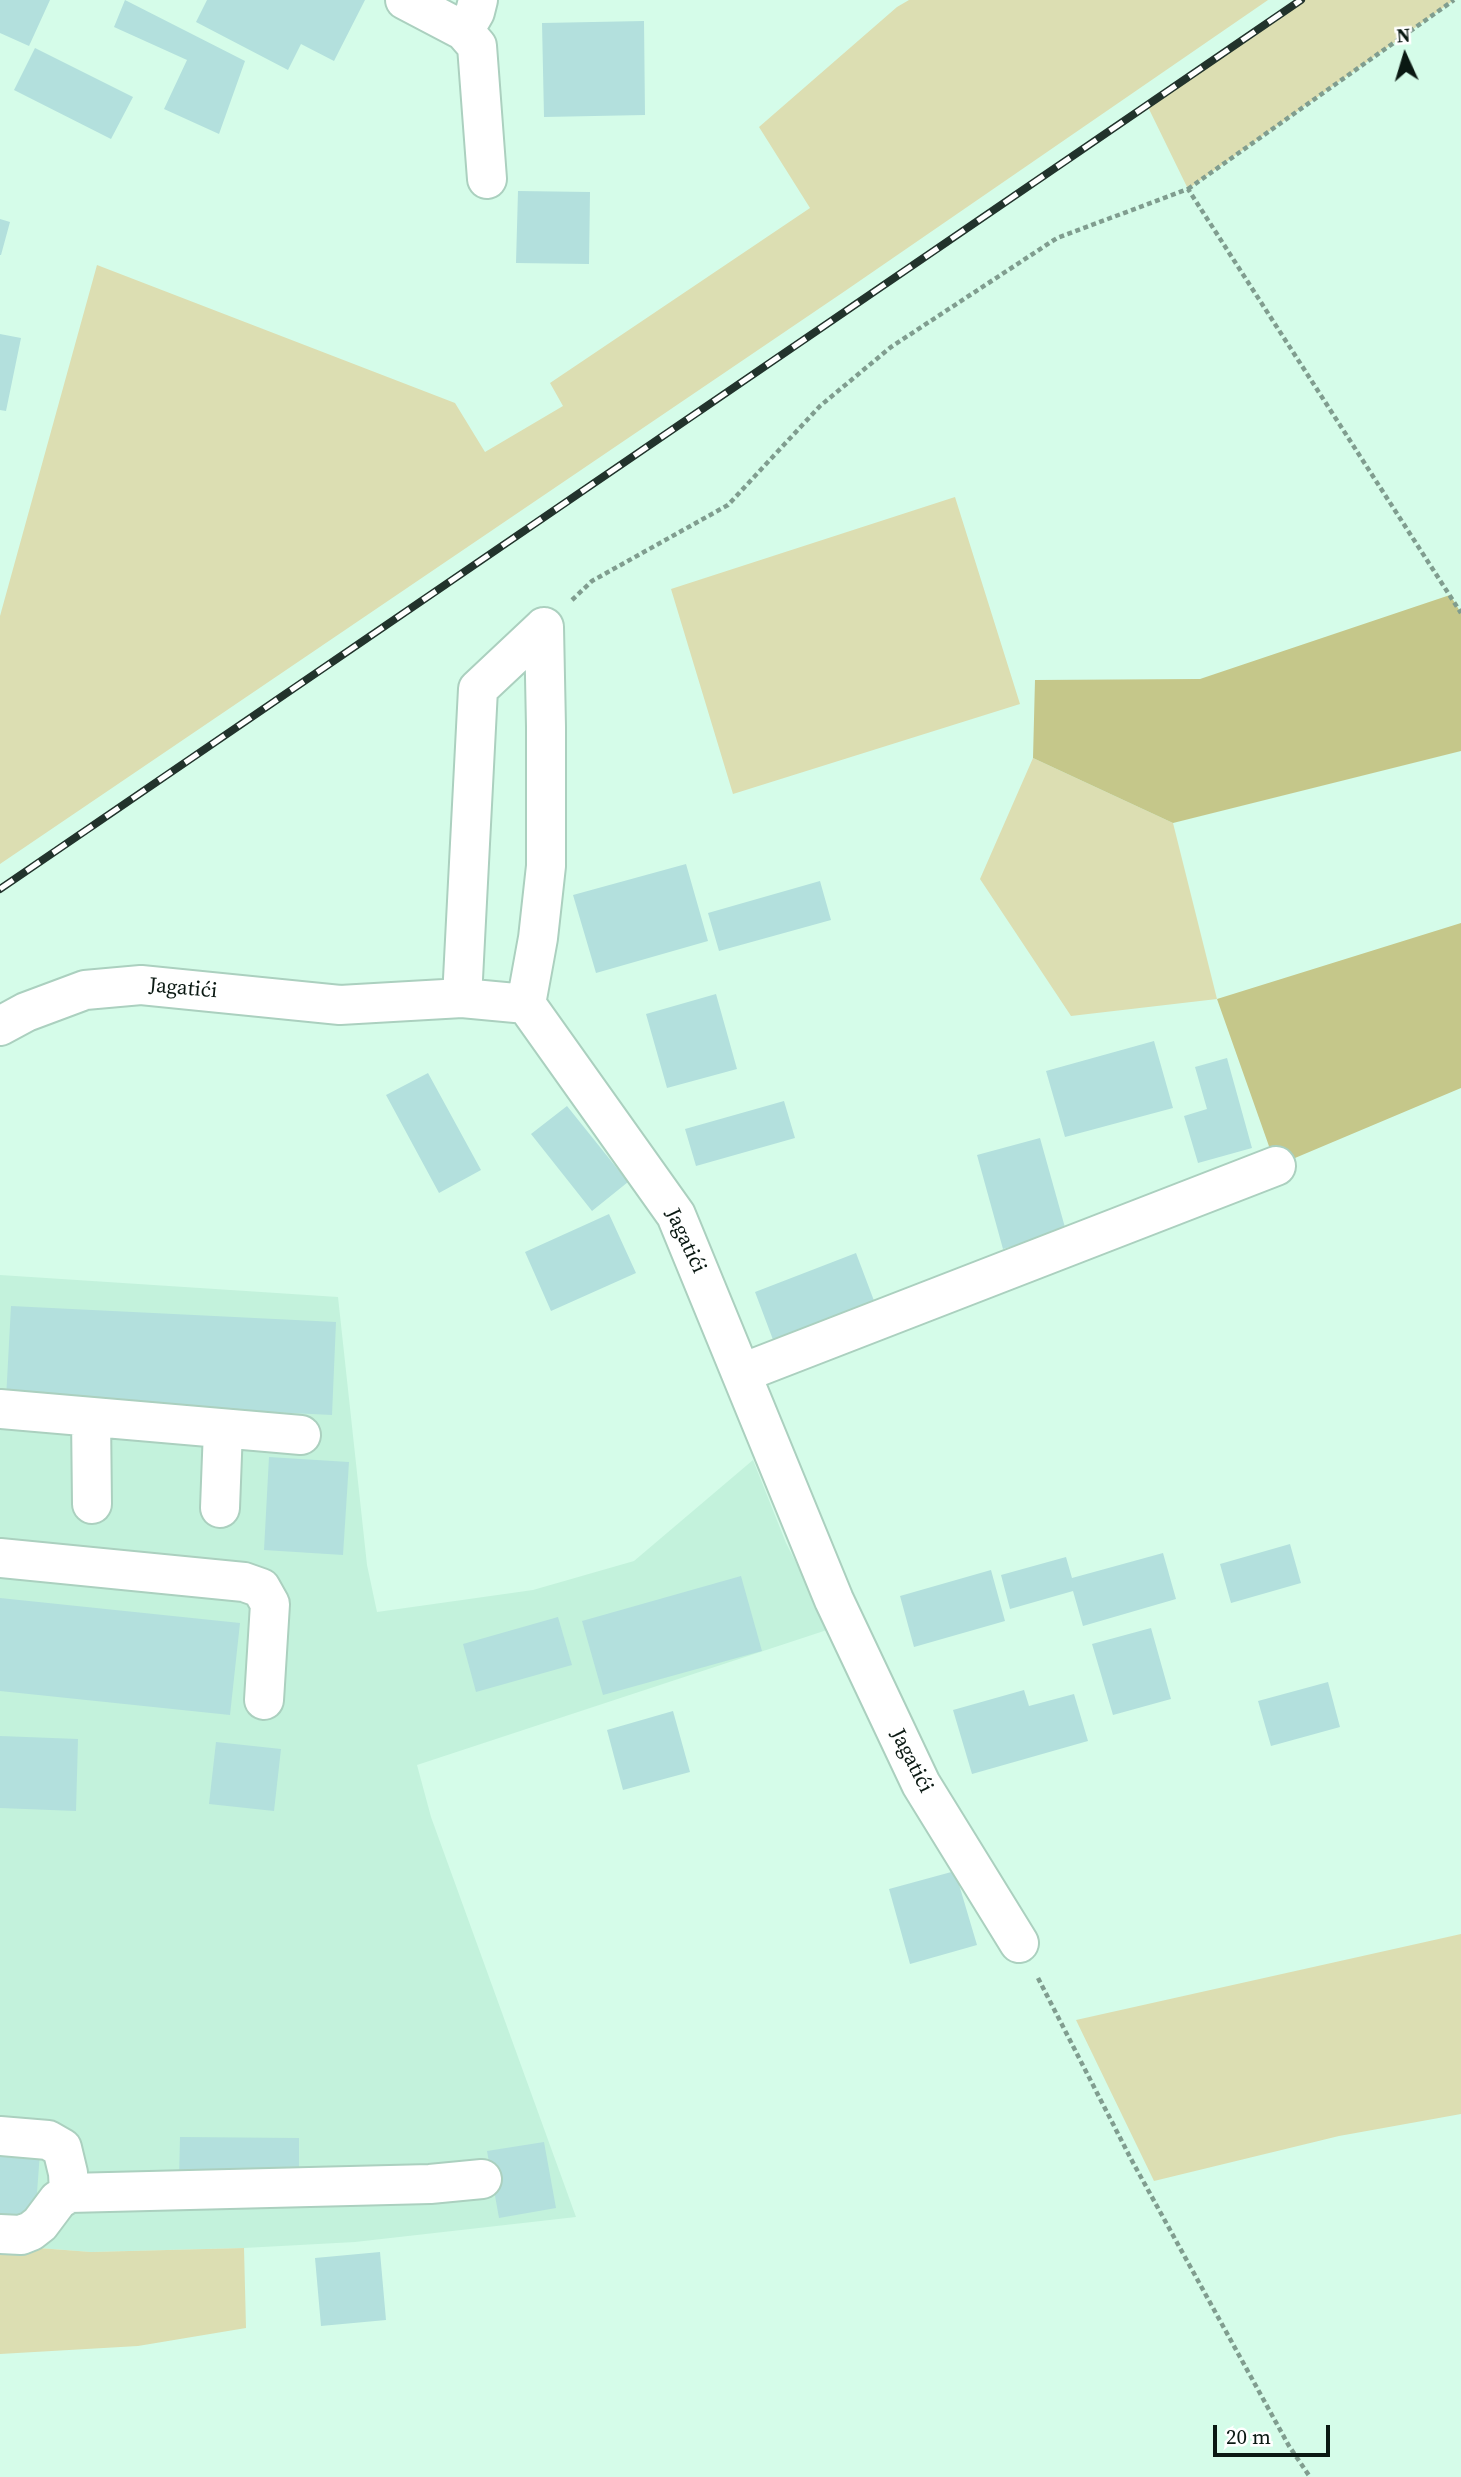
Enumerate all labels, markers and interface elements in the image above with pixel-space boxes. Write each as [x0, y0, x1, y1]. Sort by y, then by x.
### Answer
north arrow [1370, 21, 1440, 91]
text: N [1396, 22, 1411, 49]
street label: Jagatići [148, 973, 218, 1005]
street label: Jagatići [659, 1205, 711, 1277]
street label: Jagatići [884, 1725, 938, 1797]
scale bar [1216, 2410, 1333, 2454]
text: 20 m [1226, 2422, 1271, 2451]

